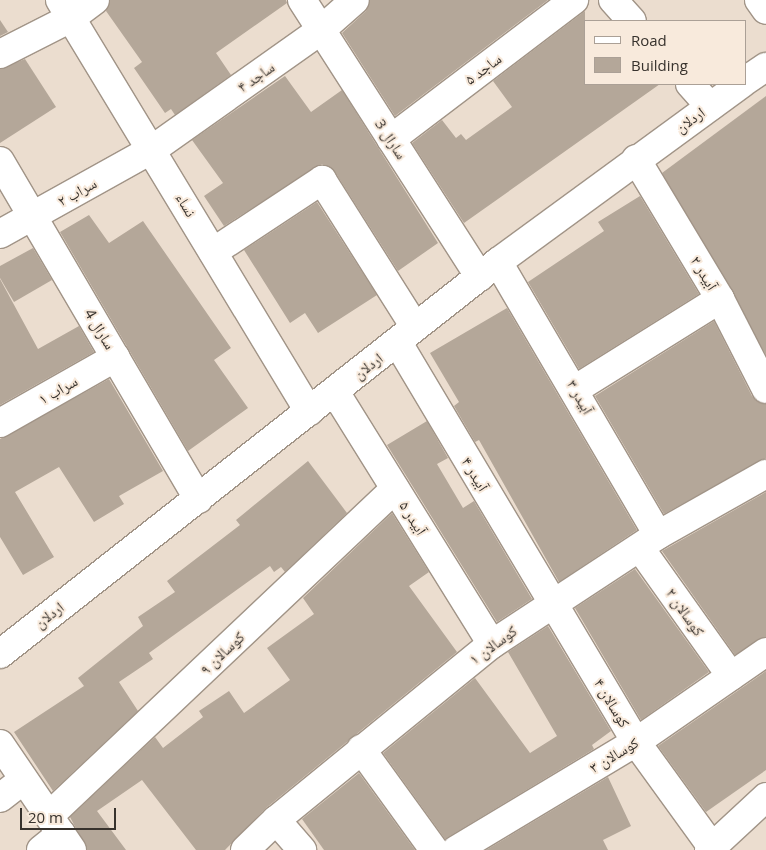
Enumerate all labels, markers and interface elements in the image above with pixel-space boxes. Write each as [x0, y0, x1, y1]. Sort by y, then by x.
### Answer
legend [584, 20, 746, 85]
text: Road [631, 30, 667, 50]
street label: ساجد ۵ [461, 49, 505, 89]
text: Building [631, 55, 688, 75]
street label: ساجد ۴ [234, 58, 278, 96]
street label: اردلان [672, 103, 708, 137]
street label: سارال 3 [371, 115, 411, 163]
street label: سراب ۲ [54, 174, 100, 210]
street label: نساء [172, 190, 200, 220]
street label: آبیدر ۲ [687, 253, 721, 293]
street label: سارال 4 [81, 305, 119, 353]
street label: اردلان [350, 349, 386, 383]
street label: سراب ۱ [35, 372, 81, 408]
street label: آبیدر ۳ [563, 377, 597, 417]
street label: آبیدر ۴ [458, 454, 492, 494]
street label: آبیدر ۵ [396, 498, 430, 538]
street label: کوسالان ۲ [662, 585, 708, 639]
street label: اردلان [31, 598, 67, 632]
street label: کوسالان ۱ [466, 622, 520, 668]
street label: کوسالان ۹ [196, 628, 248, 678]
street label: کوسالان ۴ [590, 675, 634, 731]
street label: کوسالان ۳ [586, 733, 642, 777]
scale bar [22, 798, 119, 830]
text: 20 m [28, 807, 63, 827]

